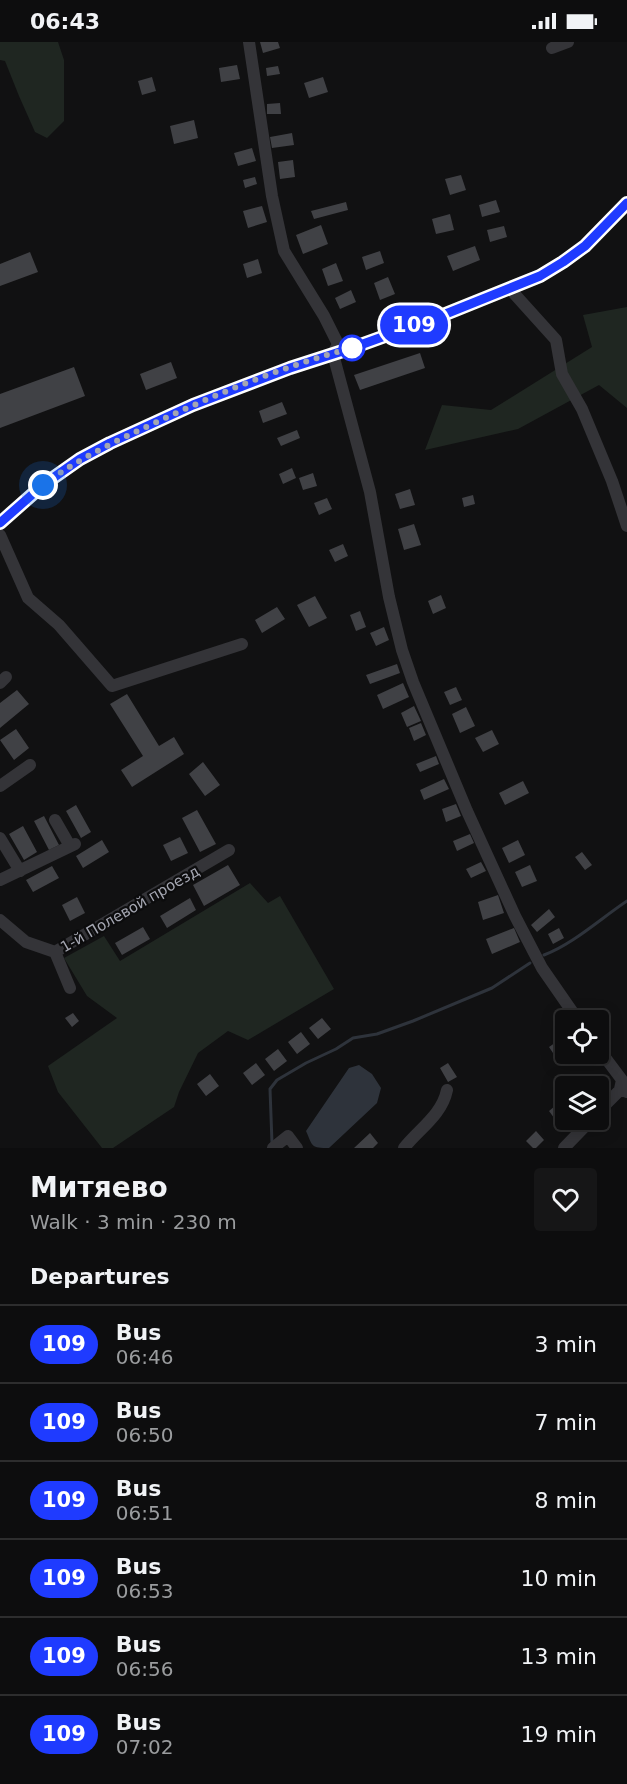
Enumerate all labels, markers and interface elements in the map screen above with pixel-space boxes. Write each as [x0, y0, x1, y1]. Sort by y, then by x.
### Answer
text: 06:43 [30, 9, 100, 34]
line badge: 109 [380, 306, 448, 344]
text: 109 [392, 313, 436, 337]
unlabelled marker [339, 335, 365, 361]
your location [28, 470, 58, 500]
street label: 1-й Полевой проезд [57, 862, 203, 956]
map controls [555, 1010, 609, 1130]
button: locate [555, 1010, 609, 1064]
button: layers [555, 1076, 609, 1130]
button: heart [534, 1168, 597, 1231]
text: Митяево [30, 1171, 168, 1204]
text: Walk · 3 min · 230 m [30, 1210, 237, 1234]
text: Departures [30, 1264, 170, 1289]
text: Bus [116, 1320, 161, 1345]
text: 109 [42, 1332, 86, 1356]
text: 3 min [535, 1332, 597, 1357]
text: 06:46 [116, 1345, 173, 1369]
text: Bus [116, 1398, 161, 1423]
text: 109 [42, 1410, 86, 1434]
text: 7 min [535, 1410, 597, 1435]
text: 06:50 [116, 1423, 173, 1447]
text: Bus [116, 1476, 161, 1501]
text: 109 [42, 1488, 86, 1512]
text: 8 min [535, 1488, 597, 1513]
text: 06:51 [116, 1501, 173, 1525]
text: Bus [116, 1554, 161, 1579]
text: 109 [42, 1566, 86, 1590]
text: 10 min [521, 1566, 597, 1591]
text: 06:53 [116, 1579, 173, 1603]
text: Bus [116, 1632, 161, 1657]
text: 109 [42, 1644, 86, 1668]
text: 13 min [521, 1644, 597, 1669]
text: 06:56 [116, 1657, 173, 1681]
text: Bus [116, 1710, 161, 1735]
text: 109 [42, 1722, 86, 1746]
text: 19 min [521, 1722, 597, 1747]
text: 07:02 [116, 1735, 173, 1759]

